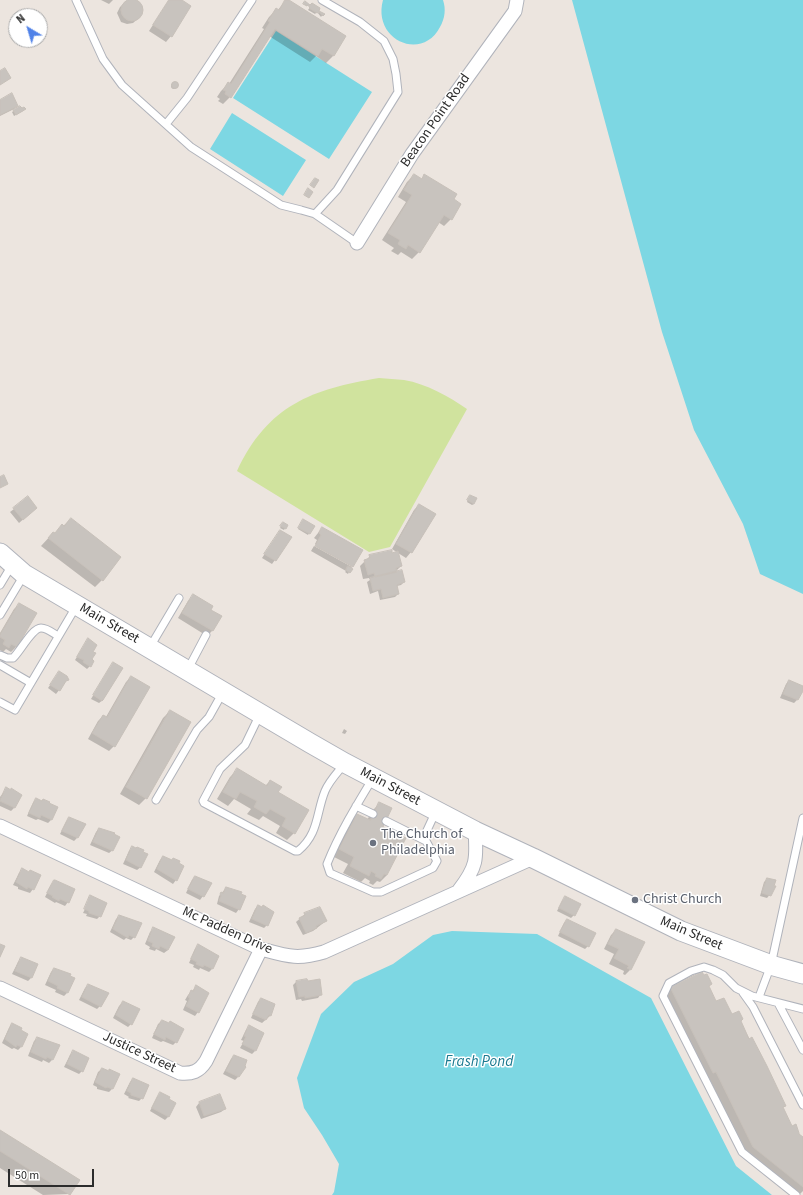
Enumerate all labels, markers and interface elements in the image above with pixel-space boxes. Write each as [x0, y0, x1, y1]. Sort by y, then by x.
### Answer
north arrow [8, 8, 48, 48]
text: N [13, 11, 28, 27]
street label: Beacon Point Road [398, 71, 474, 171]
street label: Main Street [76, 600, 142, 648]
street label: Main Street [357, 764, 423, 810]
place label: The Church of Philadelphia [381, 827, 462, 860]
marker: The Church of Philadelphia [368, 838, 378, 848]
place label: Christ Church [643, 892, 722, 908]
marker: Christ Church [630, 895, 640, 905]
street label: Mc Padden Drive [179, 904, 275, 958]
street label: Main Street [657, 913, 725, 955]
street label: Justice Street [100, 1029, 178, 1077]
water label: Frash Pond [445, 1054, 513, 1072]
scale bar [10, 1161, 96, 1187]
text: 50 m [15, 1167, 39, 1184]

